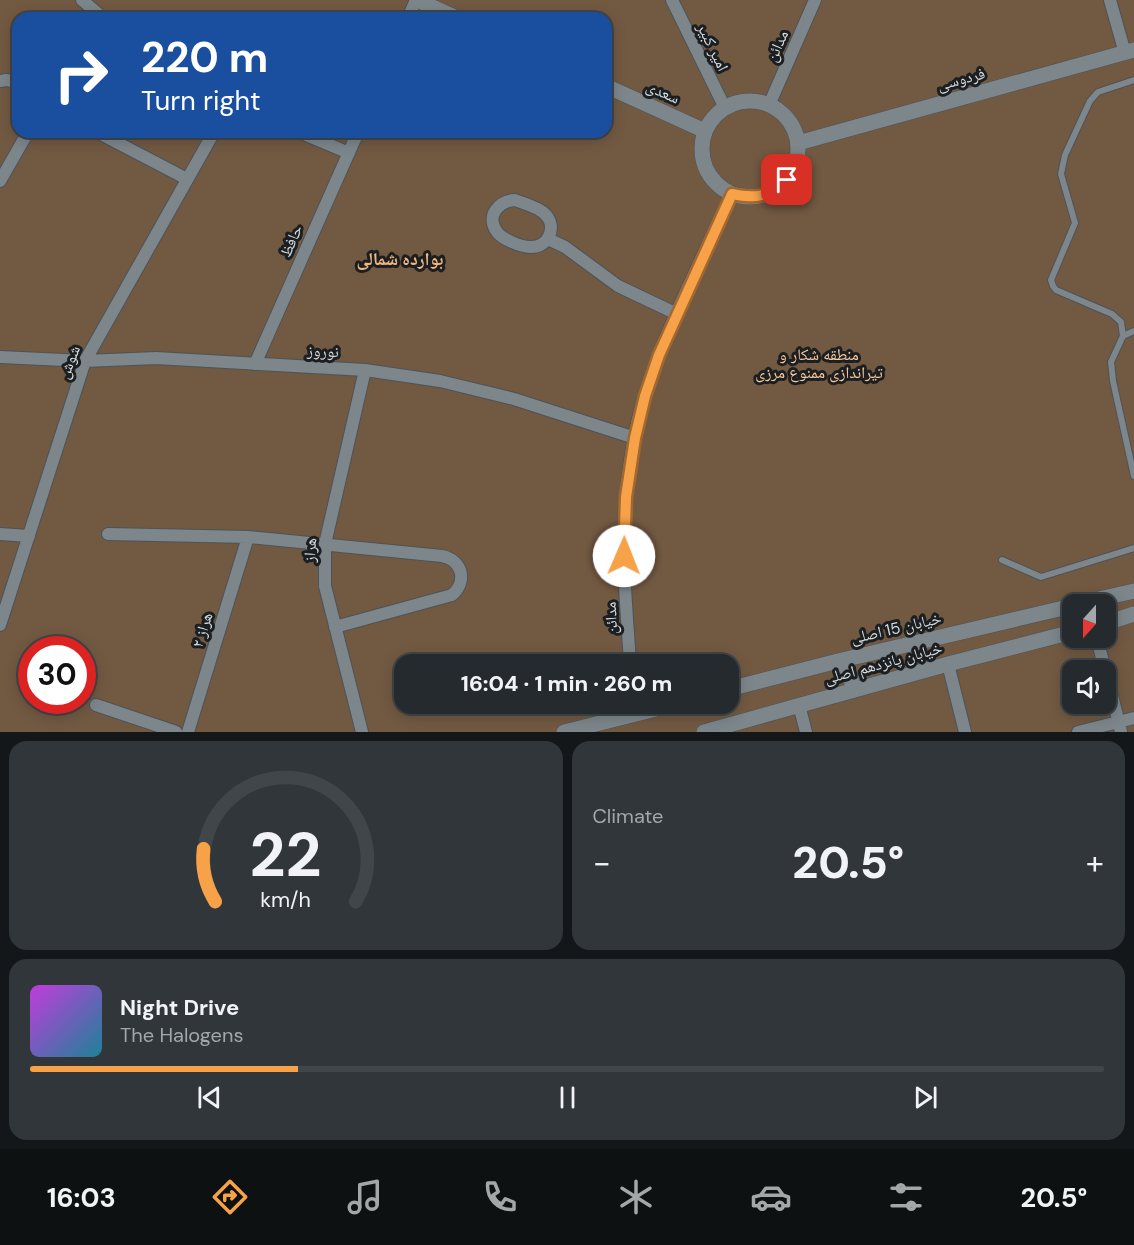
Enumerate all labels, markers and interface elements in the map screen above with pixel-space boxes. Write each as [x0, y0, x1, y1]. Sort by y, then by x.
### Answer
street label: امیر کبیر [692, 19, 734, 75]
street label: مدائن [761, 27, 793, 65]
text: 220 m [141, 30, 268, 85]
icon: right [42, 36, 120, 114]
street label: فردوسی [935, 63, 987, 95]
street label: سعدی [643, 75, 683, 109]
text: Turn right [141, 83, 261, 118]
pin [761, 154, 812, 205]
icon: arrive [770, 163, 803, 196]
street label: حافظ [275, 221, 307, 261]
district label: بوارده شمالی [357, 247, 443, 271]
street label: نوروز [306, 340, 339, 362]
street label: شوش [53, 342, 85, 382]
park label: منطقه شکار و تیراندازی ممنوع مرزی [755, 344, 883, 383]
position arrow [592, 524, 656, 588]
street label: هراز [299, 537, 321, 564]
north arrow [1062, 594, 1116, 648]
map controls [1062, 594, 1116, 714]
street label: مدائن [600, 601, 622, 635]
street label: خیابان 15 اصلی [849, 607, 943, 649]
street label: هراز ۲ [187, 610, 217, 650]
speed limit sign: 30 [18, 636, 96, 714]
street label: خیابان پانزدهم اصلی [822, 637, 944, 689]
button: sound [1062, 660, 1116, 714]
text: 16:04 · 1 min · 260 m [461, 669, 672, 698]
text: Climate [593, 803, 663, 829]
text: 22 [250, 814, 322, 895]
text: 20.5° [792, 833, 904, 892]
text: − [593, 841, 611, 884]
text: + [1086, 841, 1104, 884]
text: km/h [260, 887, 311, 915]
text: Night Drive [120, 993, 239, 1022]
text: The Halogens [120, 1022, 243, 1048]
icon: previous [193, 1081, 226, 1114]
icon: pause [551, 1081, 584, 1114]
icon: next [909, 1081, 942, 1114]
icon: directions [209, 1176, 251, 1218]
icon: music [344, 1176, 386, 1218]
icon: phone [479, 1176, 521, 1218]
icon: climate [615, 1176, 657, 1218]
icon: car [750, 1176, 792, 1218]
icon: filters [885, 1176, 927, 1218]
text: 16:03 [47, 1180, 116, 1215]
text: 20.5° [1020, 1180, 1087, 1215]

